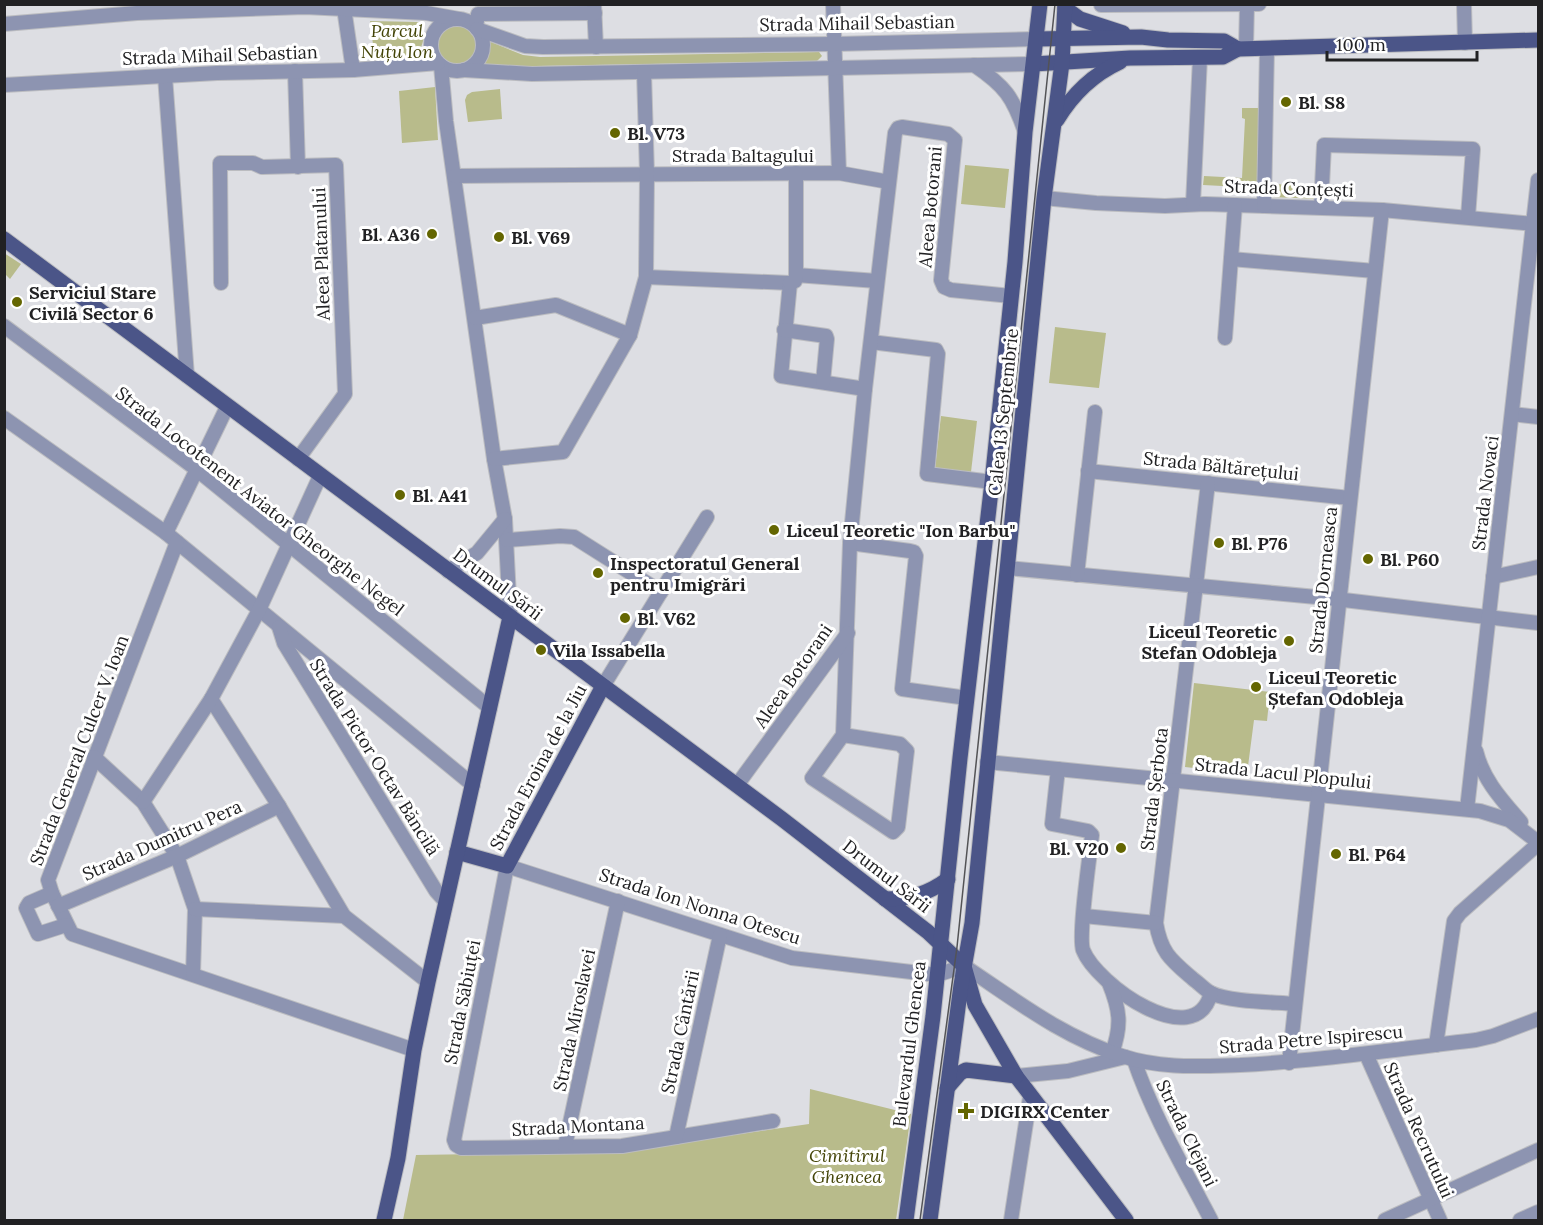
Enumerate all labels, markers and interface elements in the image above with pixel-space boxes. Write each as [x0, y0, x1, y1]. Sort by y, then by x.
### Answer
street label: Strada Mihail Sebastian [759, 10, 955, 36]
park label: Parcul Nuțu Ion [361, 19, 433, 63]
scale bar [1327, 24, 1477, 62]
text: 100 m [1336, 33, 1386, 56]
street label: Strada Mihail Sebastian [122, 40, 318, 70]
place label: Bl. S8 [1298, 91, 1345, 114]
marker: Bl. S8 [1279, 95, 1293, 109]
place label: Bl. V73 [627, 122, 685, 145]
marker: Bl. V73 [608, 126, 622, 140]
street label: Strada Baltagului [672, 144, 814, 167]
street label: Aleea Botorani [913, 145, 947, 270]
street label: Strada Conțești [1224, 174, 1354, 202]
street label: Aleea Platanului [307, 187, 335, 322]
place label: Bl. A36 [361, 223, 420, 246]
place label: Bl. V69 [511, 226, 570, 249]
marker: Bl. A36 [425, 227, 439, 241]
marker: Bl. V69 [492, 230, 506, 244]
place label: Serviciul Stare Civilă Sector 6 [29, 281, 157, 325]
marker: Serviciul Stare Civilă Sector 6 [10, 295, 24, 309]
street label: Calea 13 Septembrie [983, 327, 1023, 497]
street label: Strada Locotenent Aviator Gheorghe Negel [111, 381, 409, 621]
street label: Strada Novaci [1467, 434, 1503, 552]
street label: Strada Băltărețului [1142, 446, 1300, 486]
place label: Bl. A41 [412, 484, 467, 507]
marker: Bl. A41 [393, 488, 407, 502]
street label: Strada Dorneasca [1304, 505, 1342, 655]
place label: Liceul Teoretic "Ion Barbu" [786, 519, 1015, 542]
marker: Liceul Teoretic "Ion Barbu" [767, 523, 781, 537]
place label: Bl. P76 [1231, 532, 1288, 555]
marker: Bl. P76 [1212, 536, 1226, 550]
street label: Drumul Sării [449, 543, 547, 625]
place label: Bl. P60 [1380, 548, 1440, 571]
place label: Inspectoratul General pentru Imigrări [610, 552, 800, 596]
marker: Bl. P60 [1361, 552, 1375, 566]
marker: Inspectoratul General pentru Imigrări [591, 566, 605, 580]
place label: Bl. V62 [637, 607, 696, 630]
marker: Bl. V62 [618, 611, 632, 625]
street label: Aleea Botorani [748, 620, 837, 733]
place label: Liceul Teoretic Stefan Odobleja [1141, 620, 1278, 664]
street label: Strada General Culcer V. Ioan [24, 631, 134, 868]
marker: Liceul Teoretic Stefan Odobleja [1282, 634, 1296, 648]
place label: Vila Issabella [553, 639, 666, 662]
marker: Vila Issabella [534, 643, 548, 657]
street label: Strada Pictor Octav Băncilă [305, 654, 445, 860]
place label: Liceul Teoretic Ștefan Odobleja [1268, 666, 1404, 710]
street label: Strada Eroina de la Jiu [484, 680, 592, 854]
marker: Liceul Teoretic Ștefan Odobleja [1249, 680, 1263, 694]
street label: Strada Șerbota [1135, 726, 1173, 852]
street label: Strada Lacul Plopului [1194, 752, 1372, 794]
street label: Strada Dumitru Pera [79, 794, 245, 886]
street label: Drumul Sării [838, 834, 936, 918]
place label: Bl. V20 [1049, 837, 1109, 860]
marker: Bl. V20 [1114, 841, 1128, 855]
place label: Bl. P64 [1348, 843, 1406, 866]
marker: Bl. P64 [1329, 847, 1343, 861]
street label: Strada Ion Nonna Otescu [596, 863, 804, 950]
street label: Strada Săbiuței [439, 938, 485, 1066]
street label: Strada Miroslavei [548, 947, 600, 1093]
street label: Bulevardul Ghencea [887, 960, 931, 1128]
street label: Strada Cântării [656, 968, 704, 1096]
street label: Strada Petre Ispirescu [1218, 1019, 1404, 1058]
street label: Strada Recrutului [1379, 1059, 1459, 1201]
street label: Strada Clejani [1151, 1076, 1223, 1190]
place label: DIGIRX Center [980, 1100, 1110, 1123]
marker: DIGIRX Center [957, 1102, 975, 1120]
street label: Strada Montana [511, 1111, 645, 1141]
park label: Cimitirul Ghencea [809, 1144, 885, 1188]

